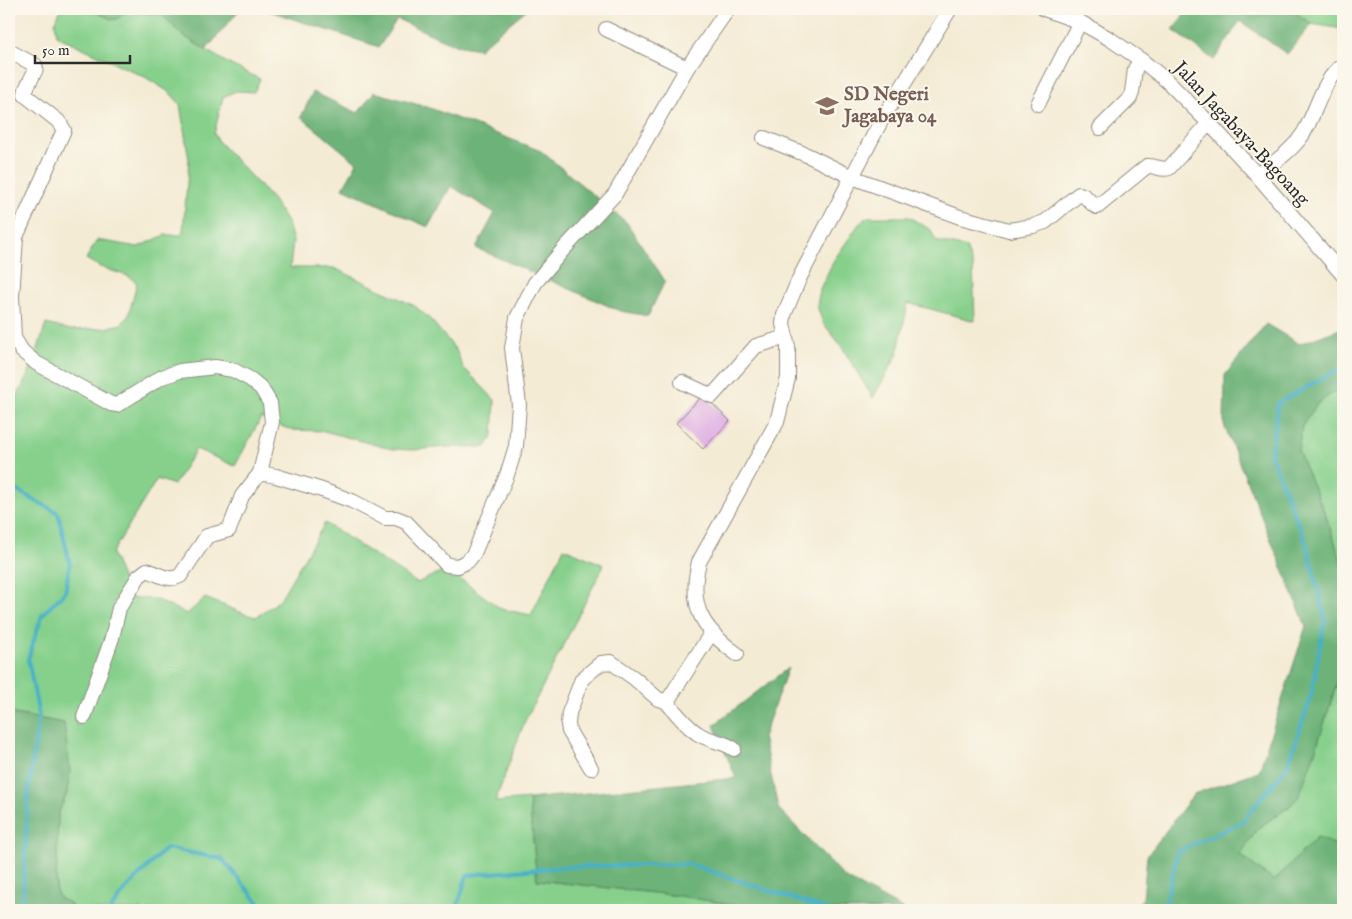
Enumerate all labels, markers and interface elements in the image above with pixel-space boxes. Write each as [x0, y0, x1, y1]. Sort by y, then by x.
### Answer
scale bar [35, 32, 130, 64]
text: 50 m [42, 41, 70, 60]
street label: Jalan Jagabaya–Bagoang [1166, 55, 1315, 212]
place label: SD Negeri Jagabaya 04 [841, 83, 937, 129]
school or university icon: SD Negeri Jagabaya 04 [814, 93, 840, 119]

